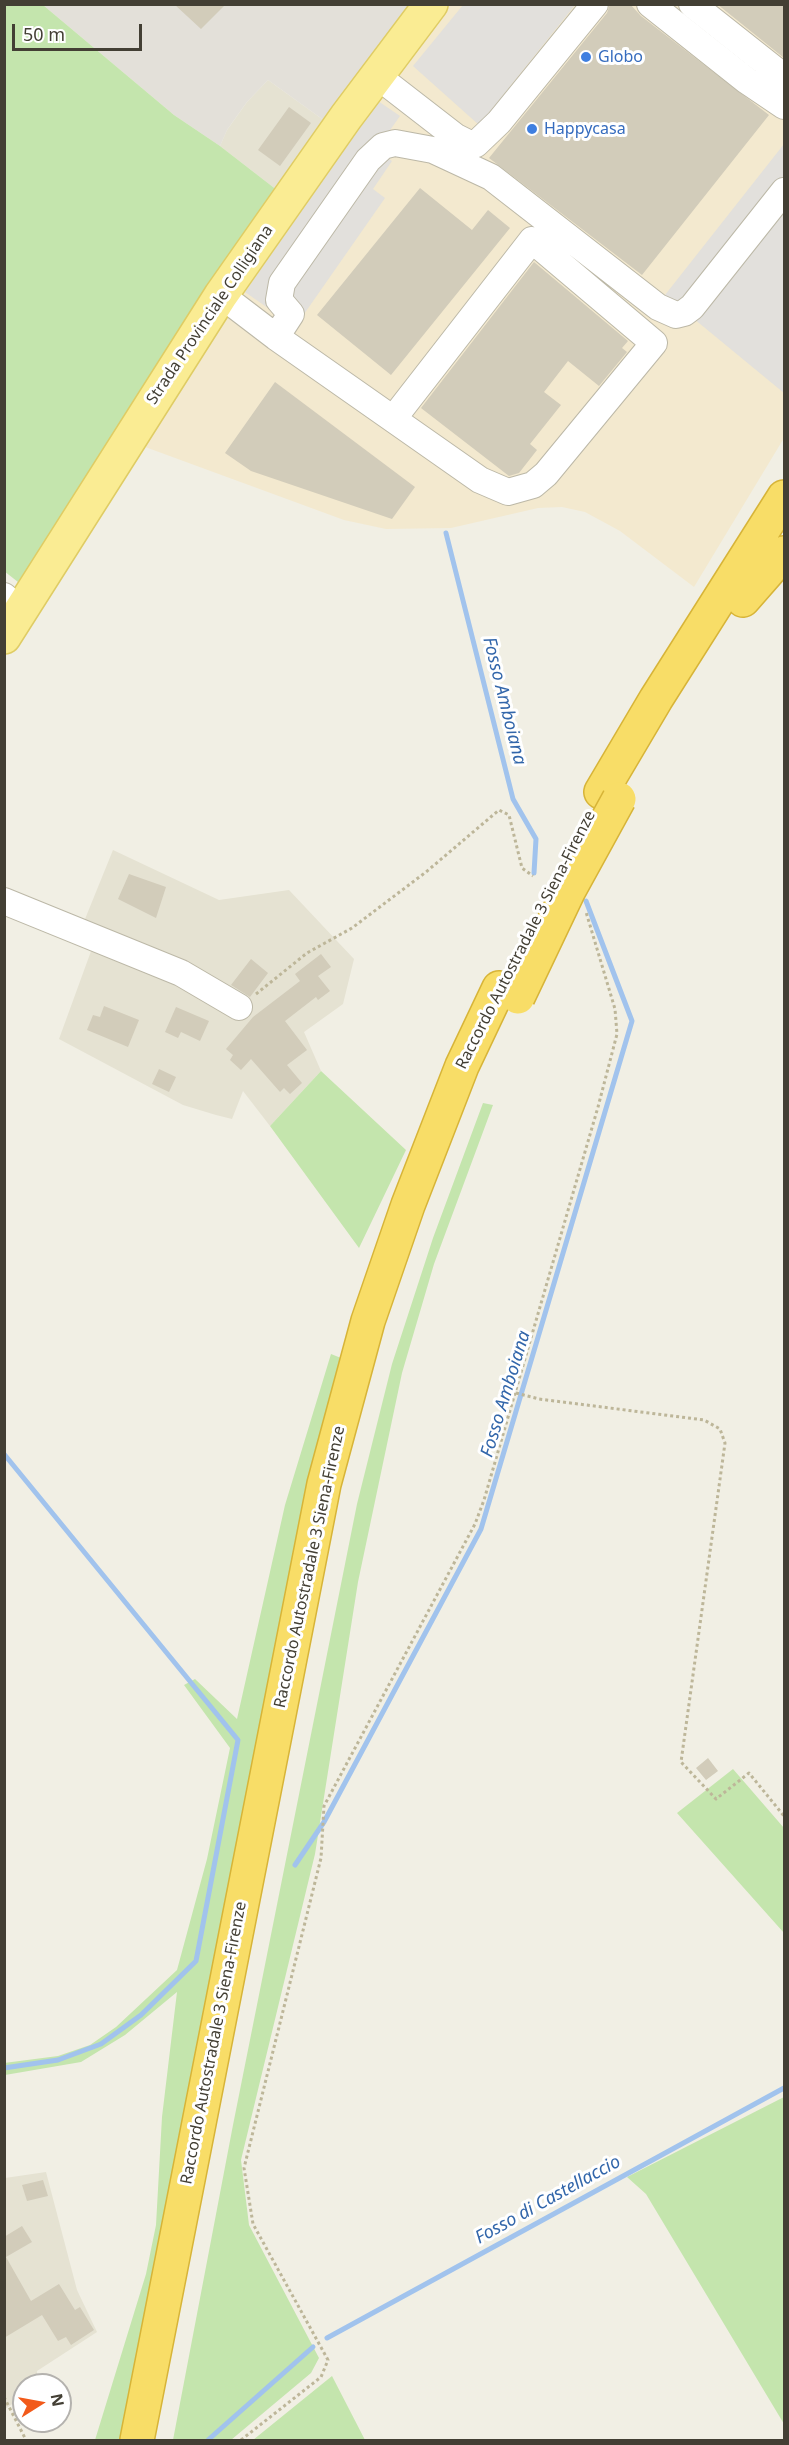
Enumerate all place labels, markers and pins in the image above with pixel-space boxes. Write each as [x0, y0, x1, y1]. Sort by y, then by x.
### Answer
place label: Globo [598, 47, 643, 67]
marker: Globo [579, 50, 593, 64]
place label: Happycasa [544, 119, 626, 139]
marker: Happycasa [525, 122, 539, 136]

